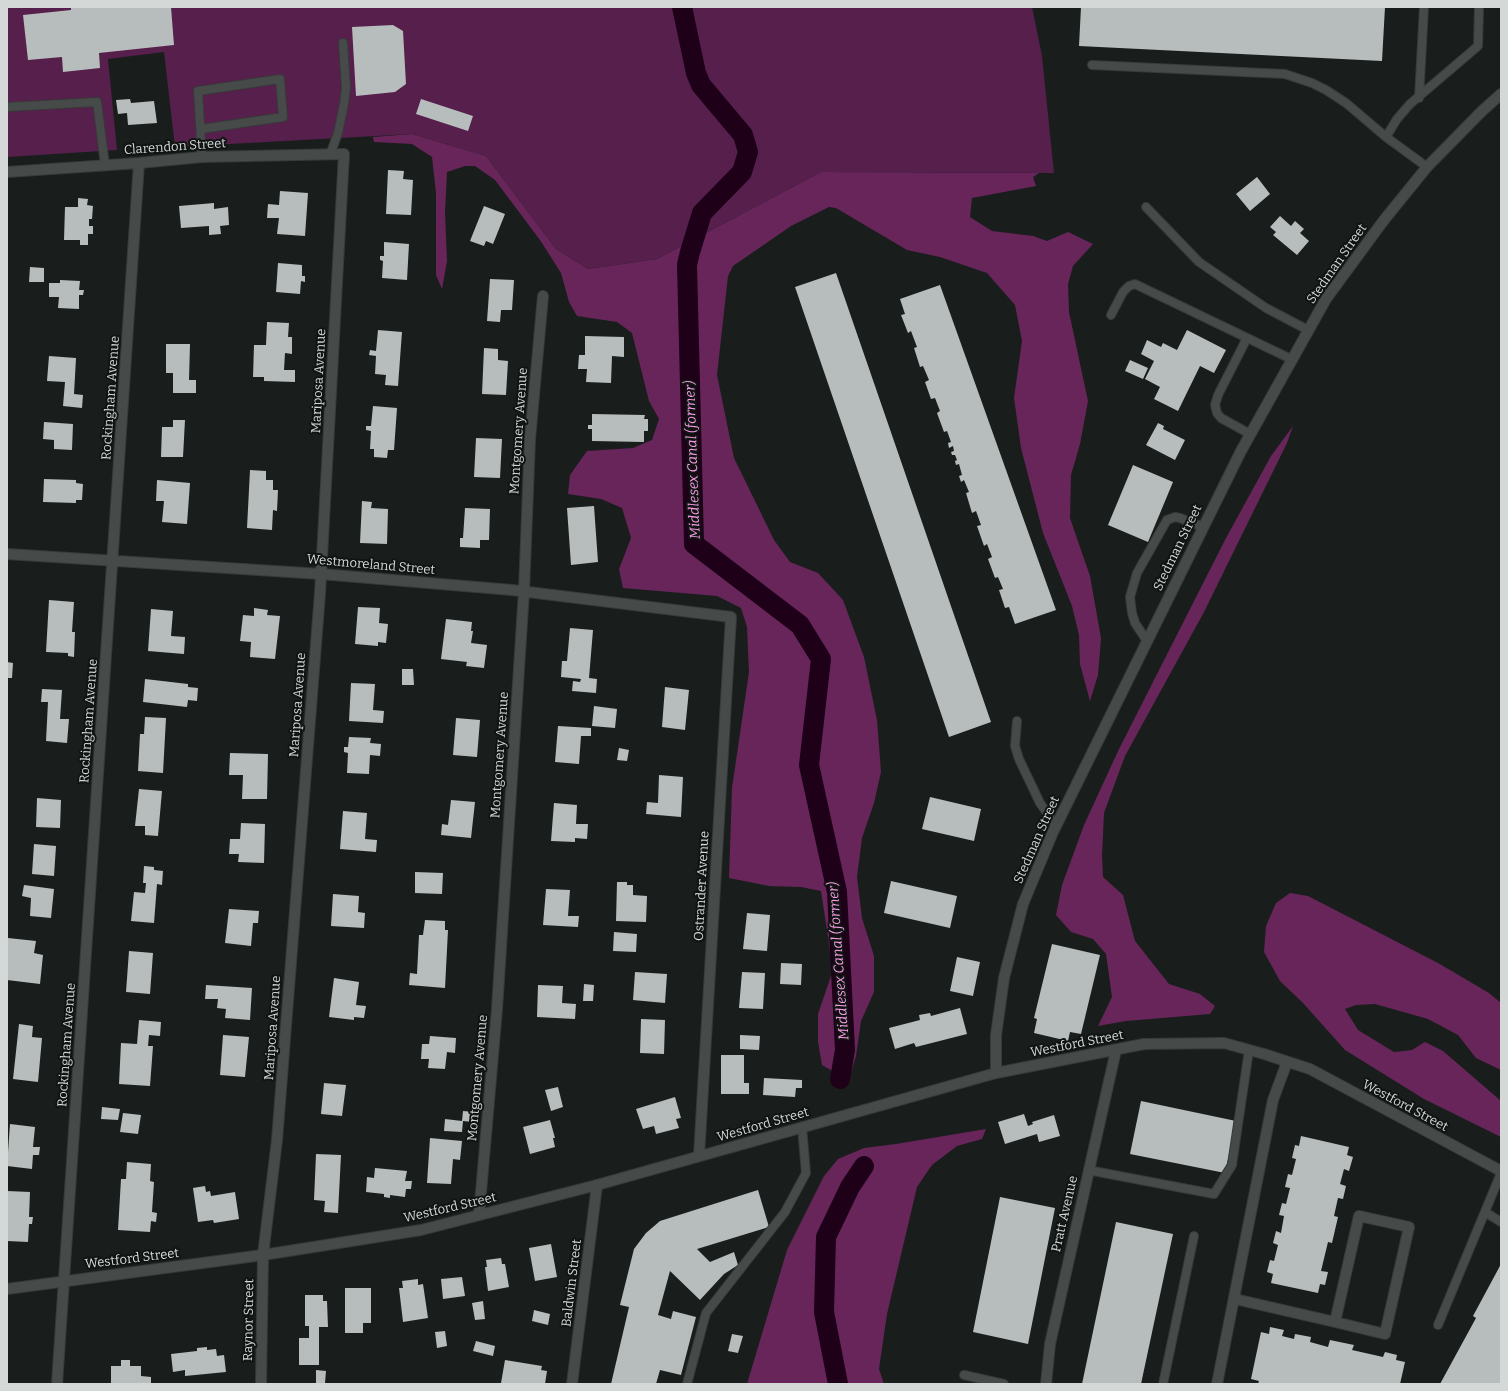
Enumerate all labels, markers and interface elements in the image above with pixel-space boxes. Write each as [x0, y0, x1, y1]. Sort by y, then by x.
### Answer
street label: Clarendon Street [123, 136, 227, 158]
street label: Stedman Street [1304, 221, 1370, 307]
street label: Mariposa Avenue [308, 328, 330, 434]
street label: Rockingham Avenue [99, 335, 123, 461]
street label: Montgomery Avenue [507, 367, 531, 495]
water label: Middlesex Canal (former) [682, 381, 704, 539]
street label: Stedman Street [1150, 502, 1206, 594]
street label: Westmoreland Street [306, 552, 436, 578]
street label: Mariposa Avenue [287, 652, 309, 758]
street label: Rockingham Avenue [77, 658, 101, 784]
street label: Montgomery Avenue [488, 691, 512, 819]
street label: Stedman Street [1011, 794, 1063, 886]
street label: Ostrander Avenue [691, 831, 713, 941]
water label: Middlesex Canal (former) [825, 881, 853, 1041]
street label: Mariposa Avenue [262, 975, 284, 1081]
street label: Rockingham Avenue [55, 982, 79, 1108]
street label: Montgomery Avenue [465, 1014, 491, 1142]
street label: Westford Street [1029, 1027, 1125, 1061]
street label: Westford Street [1360, 1077, 1450, 1135]
street label: Westford Street [715, 1104, 811, 1146]
street label: Pratt Avenue [1049, 1174, 1081, 1254]
street label: Westford Street [402, 1190, 498, 1226]
street label: Baldwin Street [559, 1238, 585, 1328]
street label: Westford Street [84, 1245, 180, 1273]
street label: Raynor Street [240, 1279, 258, 1361]

